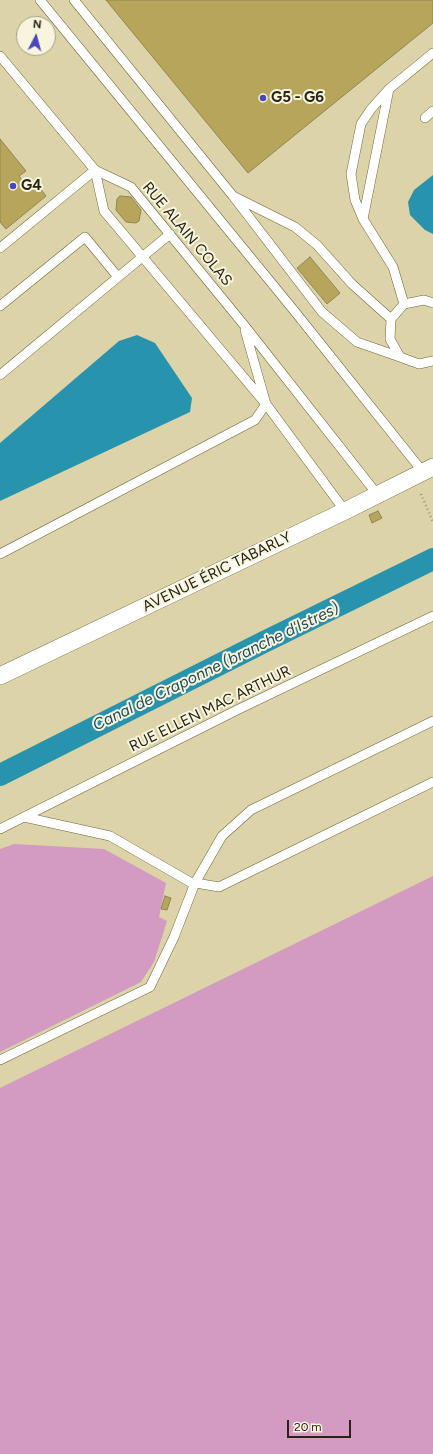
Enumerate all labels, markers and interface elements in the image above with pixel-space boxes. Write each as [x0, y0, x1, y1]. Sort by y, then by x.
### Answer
north arrow [16, 16, 56, 56]
text: N [32, 18, 42, 31]
place label: G5 - G6 [271, 89, 324, 107]
marker: G5 - G6 [258, 93, 268, 103]
place label: G4 [21, 177, 42, 195]
street label: RUE ALAIN COLAS [138, 179, 236, 289]
marker: G4 [8, 181, 18, 191]
street label: AVENUE ÉRIC TABARLY [140, 528, 294, 616]
water label: Canal de Craponne (branche d'Istres) [90, 599, 342, 735]
street label: RUE ELLEN MAC ARTHUR [126, 662, 294, 756]
scale bar [289, 1412, 353, 1438]
text: 20 m [294, 1420, 322, 1434]

